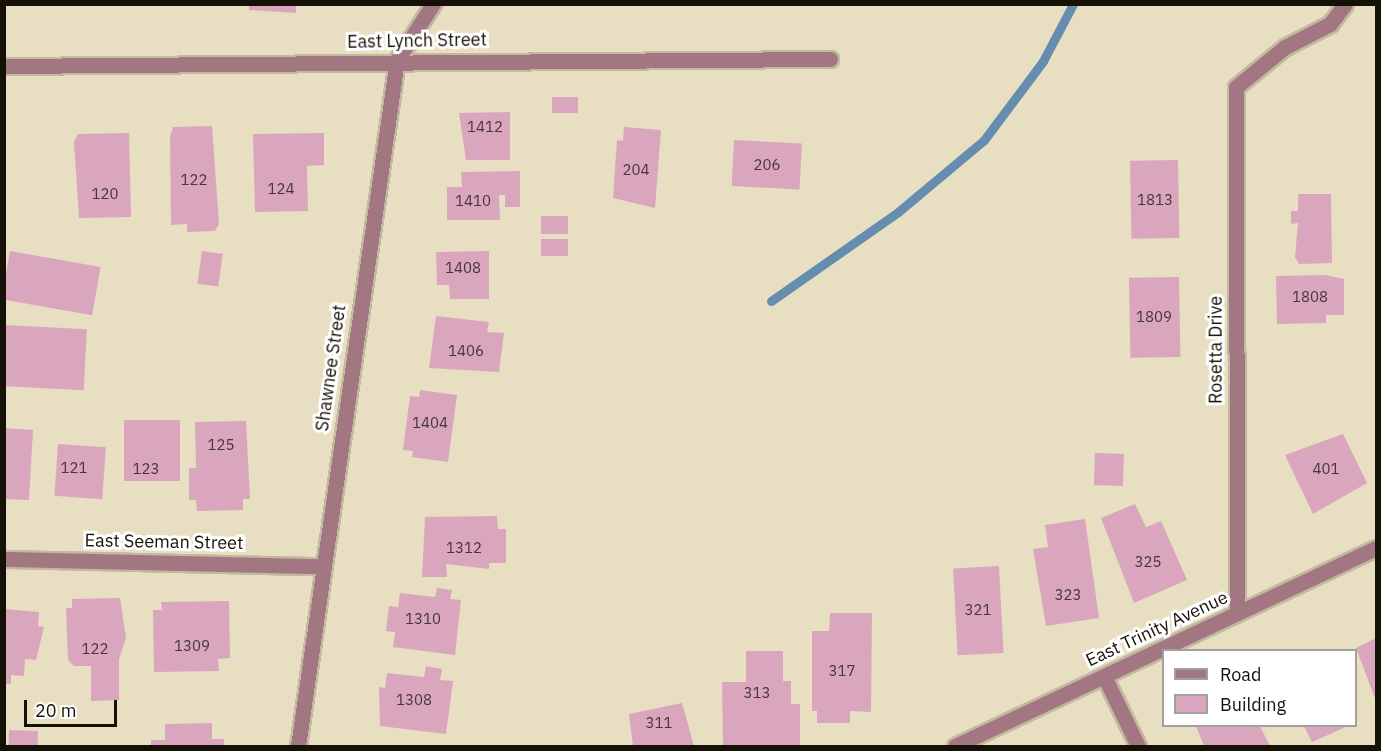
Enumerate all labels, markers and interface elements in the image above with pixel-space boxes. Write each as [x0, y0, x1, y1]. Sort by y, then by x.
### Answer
street label: East Lynch Street [347, 29, 487, 53]
house number: 1412 [467, 118, 503, 136]
house number: 206 [754, 156, 780, 174]
house number: 204 [623, 161, 649, 179]
house number: 122 [181, 171, 207, 189]
house number: 124 [268, 180, 294, 198]
house number: 120 [92, 185, 118, 203]
house number: 1813 [1137, 191, 1173, 209]
house number: 1410 [455, 192, 491, 210]
house number: 1408 [445, 259, 481, 277]
house number: 1808 [1292, 288, 1328, 306]
street label: Rosetta Drive [1205, 296, 1227, 404]
street label: Shawnee Street [311, 303, 351, 433]
house number: 1809 [1136, 308, 1172, 326]
house number: 1406 [448, 342, 484, 360]
house number: 1404 [412, 414, 448, 432]
house number: 125 [208, 436, 234, 454]
house number: 121 [61, 459, 87, 477]
house number: 123 [133, 460, 159, 478]
house number: 401 [1313, 460, 1339, 478]
street label: East Seeman Street [84, 530, 244, 554]
house number: 1312 [446, 539, 482, 557]
house number: 325 [1135, 553, 1161, 571]
house number: 323 [1055, 586, 1081, 604]
street label: East Trinity Avenue [1083, 587, 1231, 671]
house number: 321 [965, 601, 991, 619]
house number: 1310 [405, 610, 441, 628]
house number: 1309 [174, 637, 210, 655]
house number: 122 [82, 640, 108, 658]
legend [1162, 649, 1357, 727]
house number: 317 [829, 662, 855, 680]
text: Road [1220, 663, 1261, 686]
house number: 313 [744, 684, 770, 702]
scale bar [27, 688, 120, 726]
house number: 1308 [396, 691, 432, 709]
text: Building [1220, 693, 1286, 716]
text: 20 m [35, 699, 77, 722]
house number: 311 [646, 714, 672, 732]

